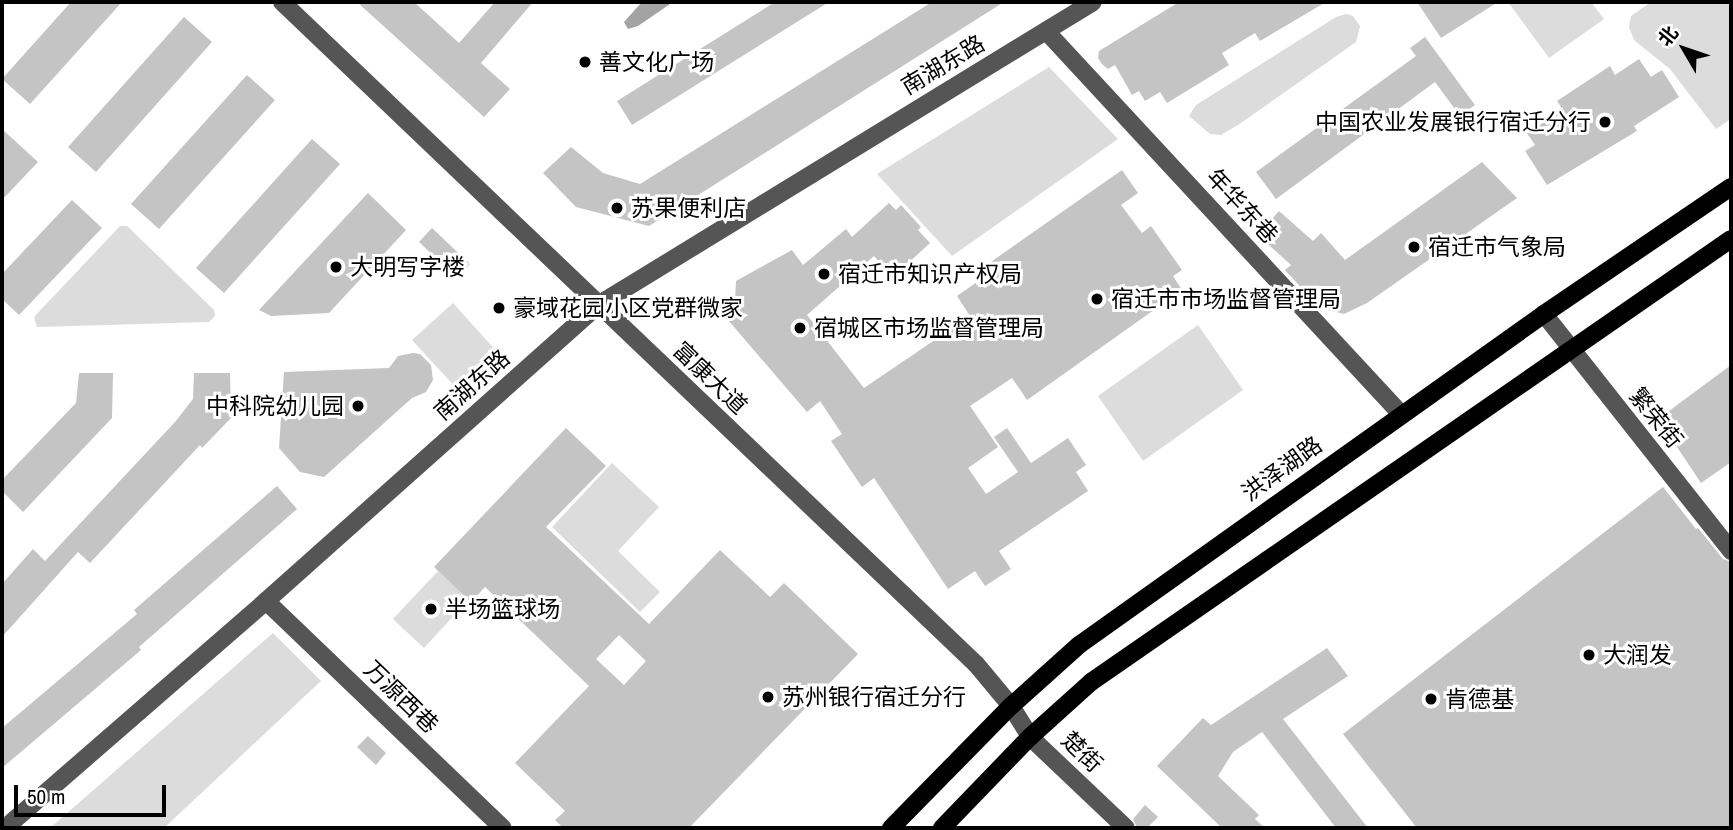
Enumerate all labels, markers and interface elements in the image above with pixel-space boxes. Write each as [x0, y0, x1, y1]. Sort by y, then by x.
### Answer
north arrow [1649, 14, 1719, 84]
text: 北 [1652, 20, 1684, 51]
street label: 南湖东路 [896, 29, 990, 101]
place label: 善文化广场 [599, 48, 714, 76]
marker: 善文化广场 [577, 54, 593, 70]
place label: 中国农业发展银行宿迁分行 [1315, 108, 1591, 136]
marker: 中国农业发展银行宿迁分行 [1597, 114, 1613, 130]
street label: 年华东巷 [1201, 163, 1283, 249]
place label: 苏果便利店 [631, 194, 746, 222]
marker: 苏果便利店 [609, 200, 625, 216]
place label: 宿迁市气象局 [1428, 233, 1566, 261]
marker: 宿迁市气象局 [1406, 239, 1422, 255]
place label: 大明写字楼 [350, 253, 465, 281]
marker: 大明写字楼 [328, 259, 344, 275]
place label: 宿迁市知识产权局 [838, 260, 1022, 288]
marker: 宿迁市知识产权局 [816, 266, 832, 282]
place label: 宿迁市市场监督管理局 [1111, 285, 1341, 313]
marker: 宿迁市市场监督管理局 [1089, 291, 1105, 307]
place label: 豪域花园小区党群微家 [513, 294, 743, 322]
marker: 豪域花园小区党群微家 [491, 300, 507, 316]
place label: 宿城区市场监督管理局 [814, 314, 1044, 342]
marker: 宿城区市场监督管理局 [792, 320, 808, 336]
street label: 富康大道 [667, 336, 753, 420]
street label: 南湖东路 [429, 344, 515, 426]
street label: 繁荣街 [1624, 383, 1688, 453]
place label: 中科院幼儿园 [206, 392, 344, 420]
marker: 中科院幼儿园 [350, 398, 366, 414]
street label: 洪泽湖路 [1237, 431, 1327, 507]
place label: 半场篮球场 [445, 595, 560, 623]
marker: 半场篮球场 [423, 601, 439, 617]
place label: 大润发 [1603, 641, 1672, 669]
marker: 大润发 [1581, 647, 1597, 663]
street label: 万源西巷 [358, 655, 444, 739]
place label: 苏州银行宿迁分行 [782, 683, 966, 711]
place label: 肯德基 [1445, 685, 1514, 713]
marker: 苏州银行宿迁分行 [760, 689, 776, 705]
marker: 肯德基 [1423, 691, 1439, 707]
street label: 楚街 [1056, 726, 1108, 778]
scale bar [18, 770, 170, 814]
text: 50 m [27, 782, 65, 811]

